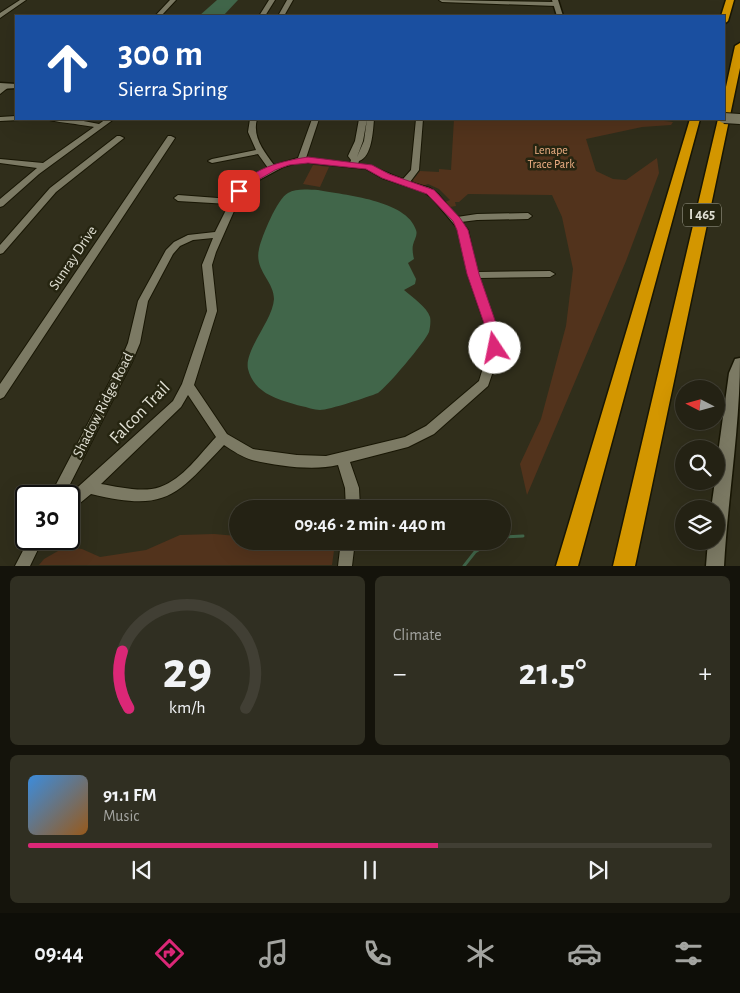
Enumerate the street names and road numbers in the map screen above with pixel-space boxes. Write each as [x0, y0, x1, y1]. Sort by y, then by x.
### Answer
road number: I 465 [683, 204, 721, 226]
street label: Sunray Drive [46, 223, 100, 293]
street label: Shadow Ridge Road [70, 350, 136, 460]
street label: Falcon Trail [106, 379, 174, 447]

